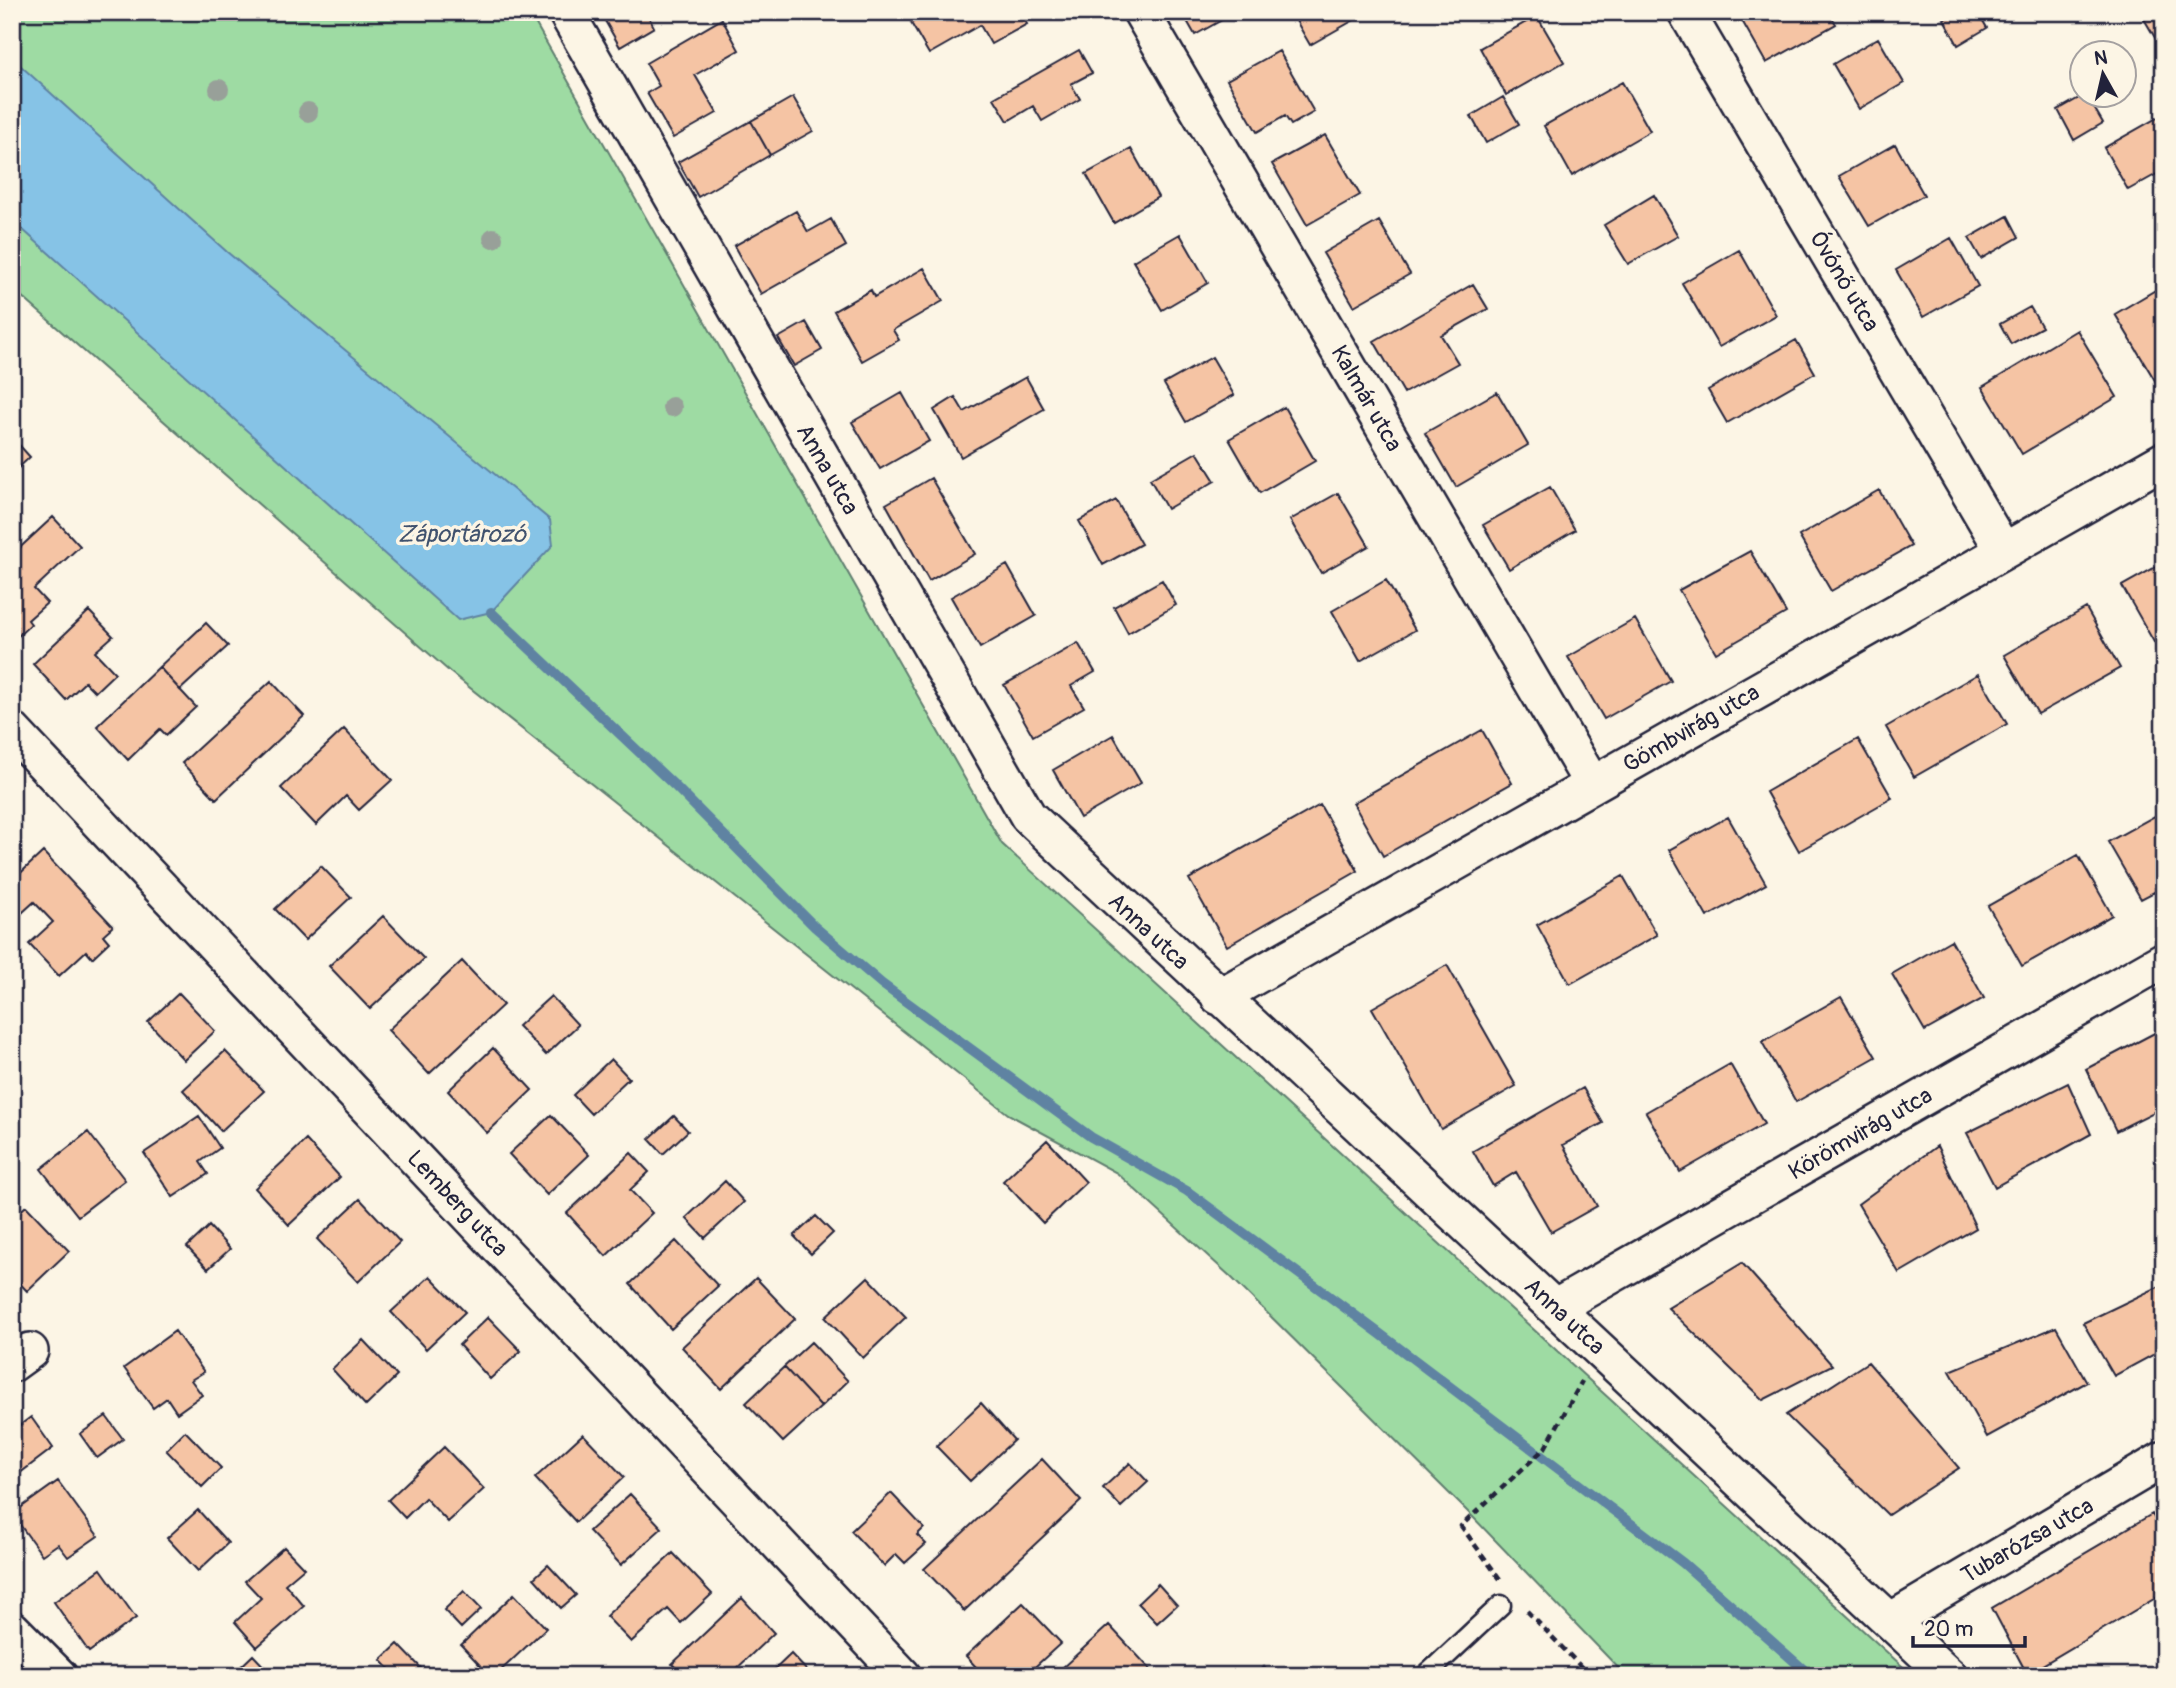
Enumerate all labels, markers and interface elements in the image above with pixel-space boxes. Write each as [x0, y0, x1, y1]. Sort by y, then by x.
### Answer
north arrow [2068, 38, 2138, 108]
text: N [2093, 45, 2109, 71]
street label: Óvónő utca [1803, 225, 1887, 337]
street label: Kalmár utca [1325, 340, 1409, 456]
street label: Anna utca [790, 419, 865, 520]
water label: Záportározó [398, 520, 528, 549]
street label: Gömbvirág utca [1618, 678, 1765, 779]
street label: Anna utca [1102, 887, 1195, 976]
street label: Körömvirág utca [1783, 1081, 1937, 1186]
street label: Lemberg utca [401, 1144, 514, 1263]
street label: Anna utca [1518, 1272, 1611, 1361]
street label: Tubarózsa utca [1956, 1491, 2098, 1590]
scale bar [1913, 1604, 2025, 1648]
text: 20 m [1924, 1616, 1973, 1643]

